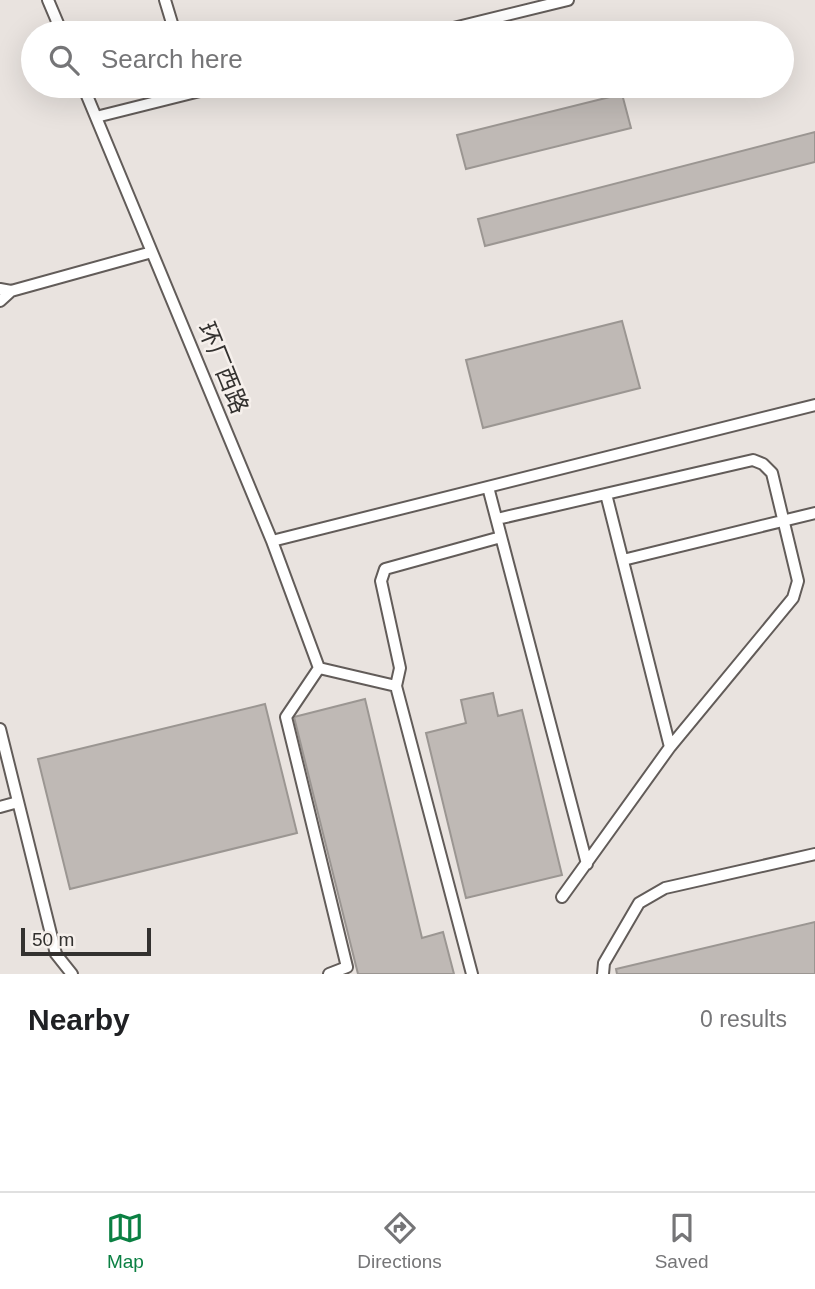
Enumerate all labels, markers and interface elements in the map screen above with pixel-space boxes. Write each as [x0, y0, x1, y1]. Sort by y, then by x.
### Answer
search box [21, 21, 794, 98]
icon: search [45, 41, 83, 79]
text: Search here [101, 44, 243, 74]
street label: 环厂西路 [193, 318, 254, 417]
scale bar [21, 925, 150, 957]
text: 50 m [32, 929, 74, 950]
text: Nearby [28, 1003, 130, 1036]
text: 0 results [700, 1006, 787, 1032]
tab: Map [106, 1209, 144, 1273]
tab: Directions [357, 1209, 442, 1273]
tab: Saved [655, 1209, 709, 1273]

